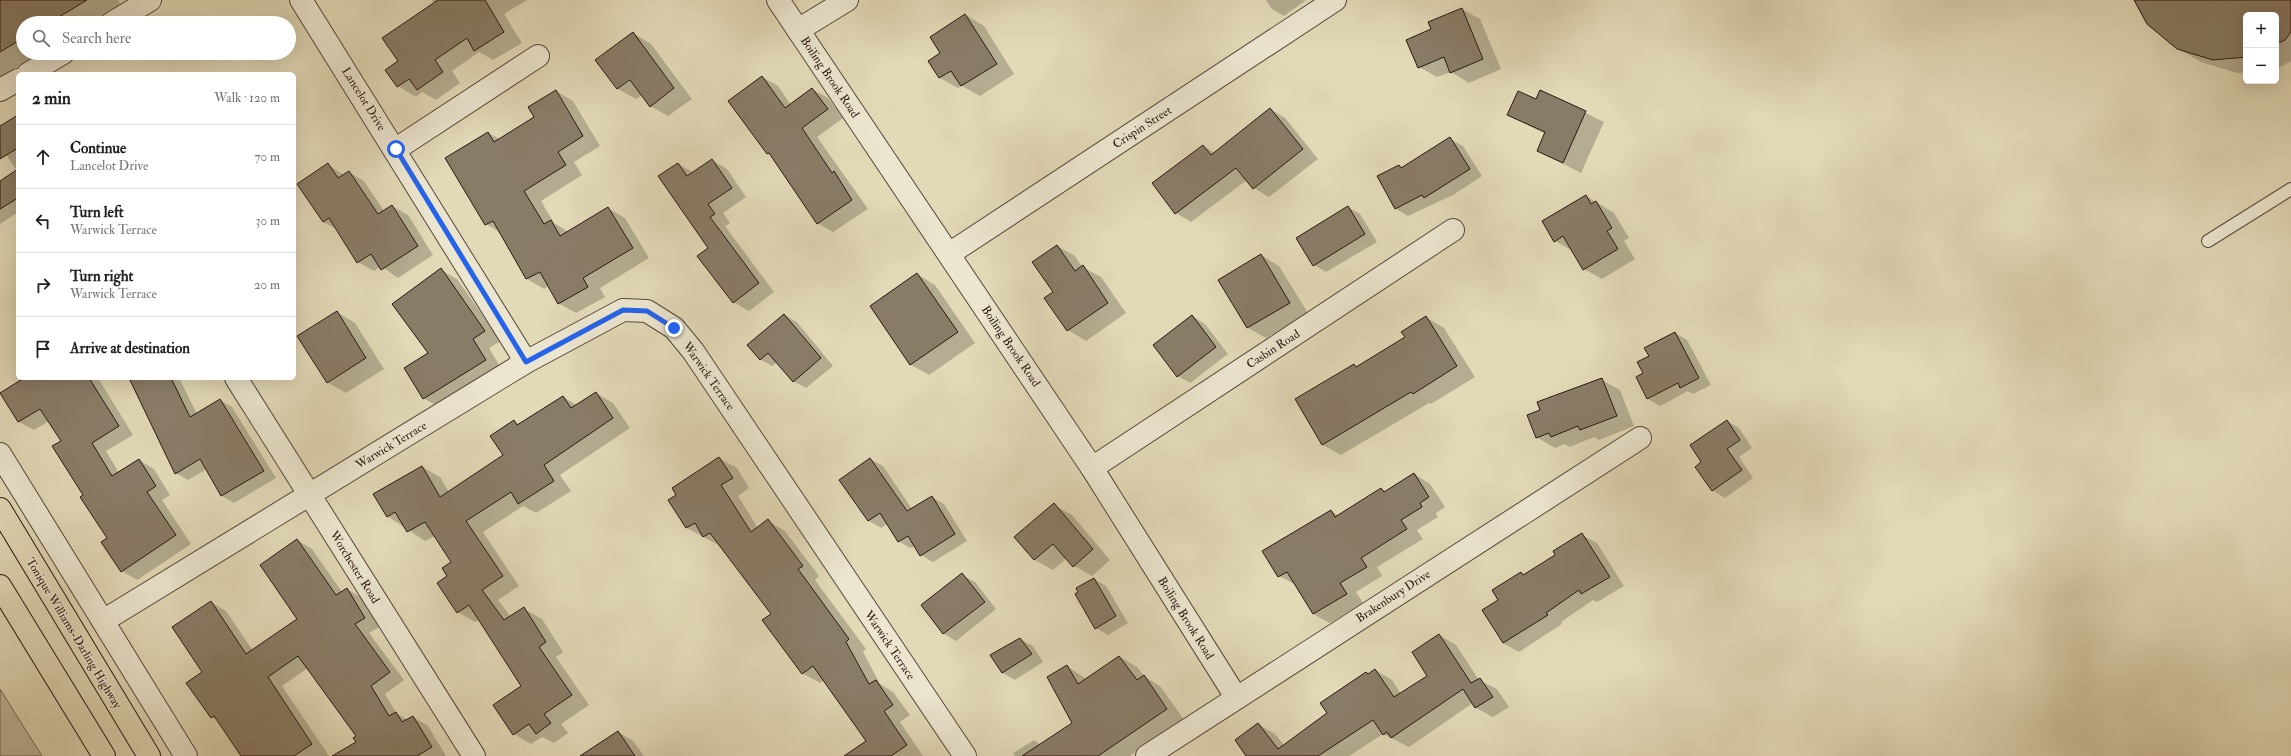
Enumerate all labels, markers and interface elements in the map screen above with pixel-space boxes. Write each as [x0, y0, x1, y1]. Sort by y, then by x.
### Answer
map controls [2243, 12, 2279, 84]
button: + [2243, 12, 2279, 48]
search box [16, 16, 296, 60]
icon: search [30, 27, 52, 49]
text: Search here [62, 29, 131, 48]
street label: Boiling Brook Road [797, 34, 862, 121]
button: − [2243, 48, 2279, 84]
street label: Lancelot Drive [338, 65, 389, 134]
text: 2 min [32, 88, 71, 109]
text: Walk · 120 m [214, 90, 280, 106]
street label: Crispin Street [1110, 103, 1175, 152]
text: Continue [70, 139, 126, 158]
route start [387, 140, 405, 158]
icon: ahead [32, 146, 54, 168]
text: 70 m [255, 149, 280, 165]
text: Lancelot Drive [70, 158, 148, 174]
text: Turn left [70, 203, 124, 222]
icon: left [32, 210, 54, 232]
text: 30 m [256, 213, 280, 229]
text: Warwick Terrace [70, 222, 157, 238]
text: Turn right [70, 267, 133, 286]
icon: right [32, 274, 54, 296]
text: 20 m [254, 277, 280, 293]
text: Warwick Terrace [70, 286, 157, 302]
street label: Boiling Brook Road [978, 303, 1043, 390]
route end [665, 319, 683, 337]
street label: Casbin Road [1244, 327, 1303, 372]
icon: arrive [32, 338, 54, 360]
street label: Warwick Terrace [679, 338, 738, 413]
text: Arrive at destination [70, 339, 190, 358]
street label: Warwick Terrace [352, 418, 430, 473]
street label: Worchester Road [326, 527, 383, 606]
street label: Tonique Williams-Darling Highway [23, 555, 125, 712]
street label: Brakenbury Drive [1353, 567, 1433, 626]
street label: Boiling Brook Road [1154, 574, 1217, 663]
street label: Warwick Terrace [860, 607, 918, 683]

